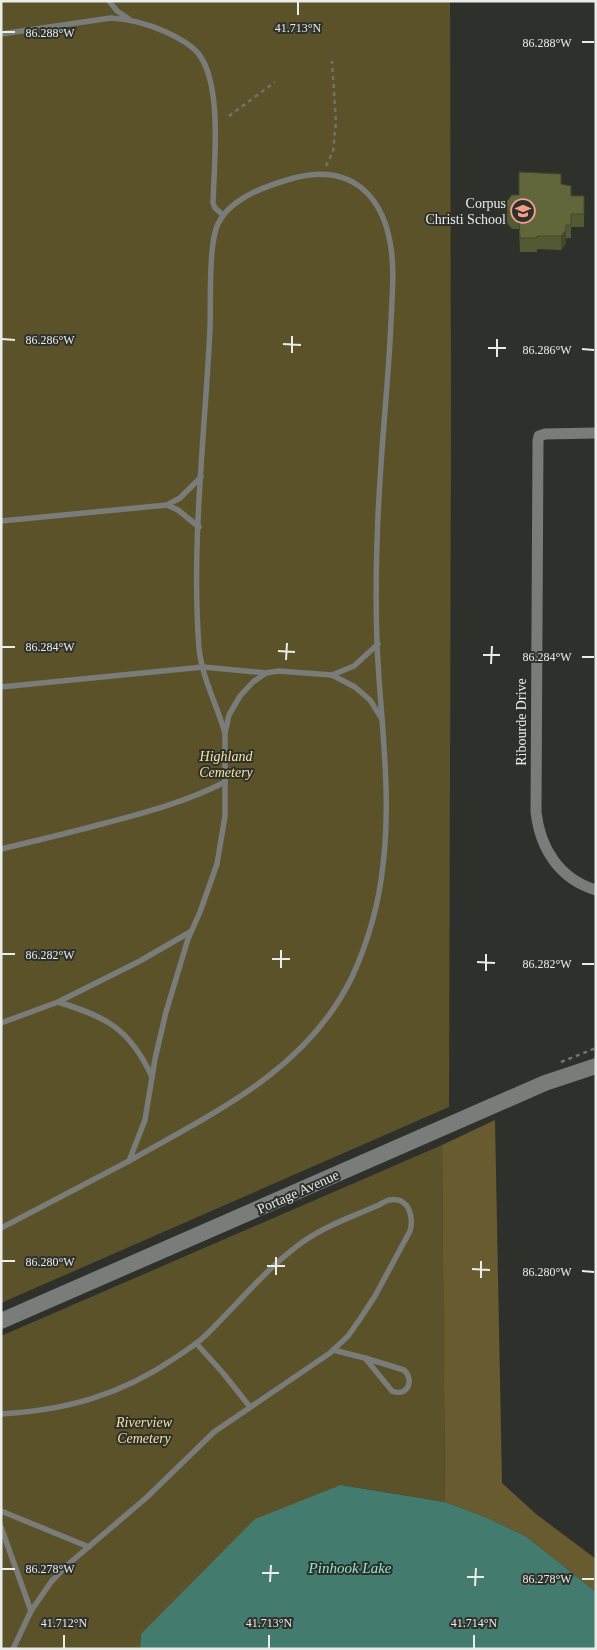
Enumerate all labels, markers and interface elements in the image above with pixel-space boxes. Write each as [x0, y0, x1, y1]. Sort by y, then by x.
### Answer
text: 41.713°N [275, 21, 322, 35]
text: 86.288°W [25, 26, 75, 40]
text: 86.288°W [522, 36, 572, 50]
place label: Corpus Christi School [425, 196, 506, 227]
school or university icon: Corpus Christi School [510, 198, 536, 224]
text: 86.286°W [25, 333, 75, 347]
text: 86.286°W [522, 343, 572, 357]
text: 86.284°W [25, 640, 75, 654]
text: 86.284°W [522, 650, 572, 664]
street label: Ribourde Drive [514, 678, 529, 766]
park label: Highland Cemetery [199, 749, 254, 780]
text: 86.282°W [25, 948, 75, 962]
text: 86.282°W [522, 957, 572, 971]
street label: Portage Avenue [255, 1167, 341, 1217]
text: 86.280°W [25, 1255, 75, 1269]
text: 86.280°W [522, 1265, 572, 1279]
park label: Riverview Cemetery [115, 1415, 173, 1446]
water label: Pinhook Lake [308, 1560, 392, 1576]
text: 86.278°W [25, 1562, 75, 1576]
text: 86.278°W [522, 1572, 572, 1586]
text: 41.712°N [41, 1616, 88, 1630]
text: 41.713°N [246, 1616, 293, 1630]
text: 41.714°N [451, 1616, 498, 1630]

